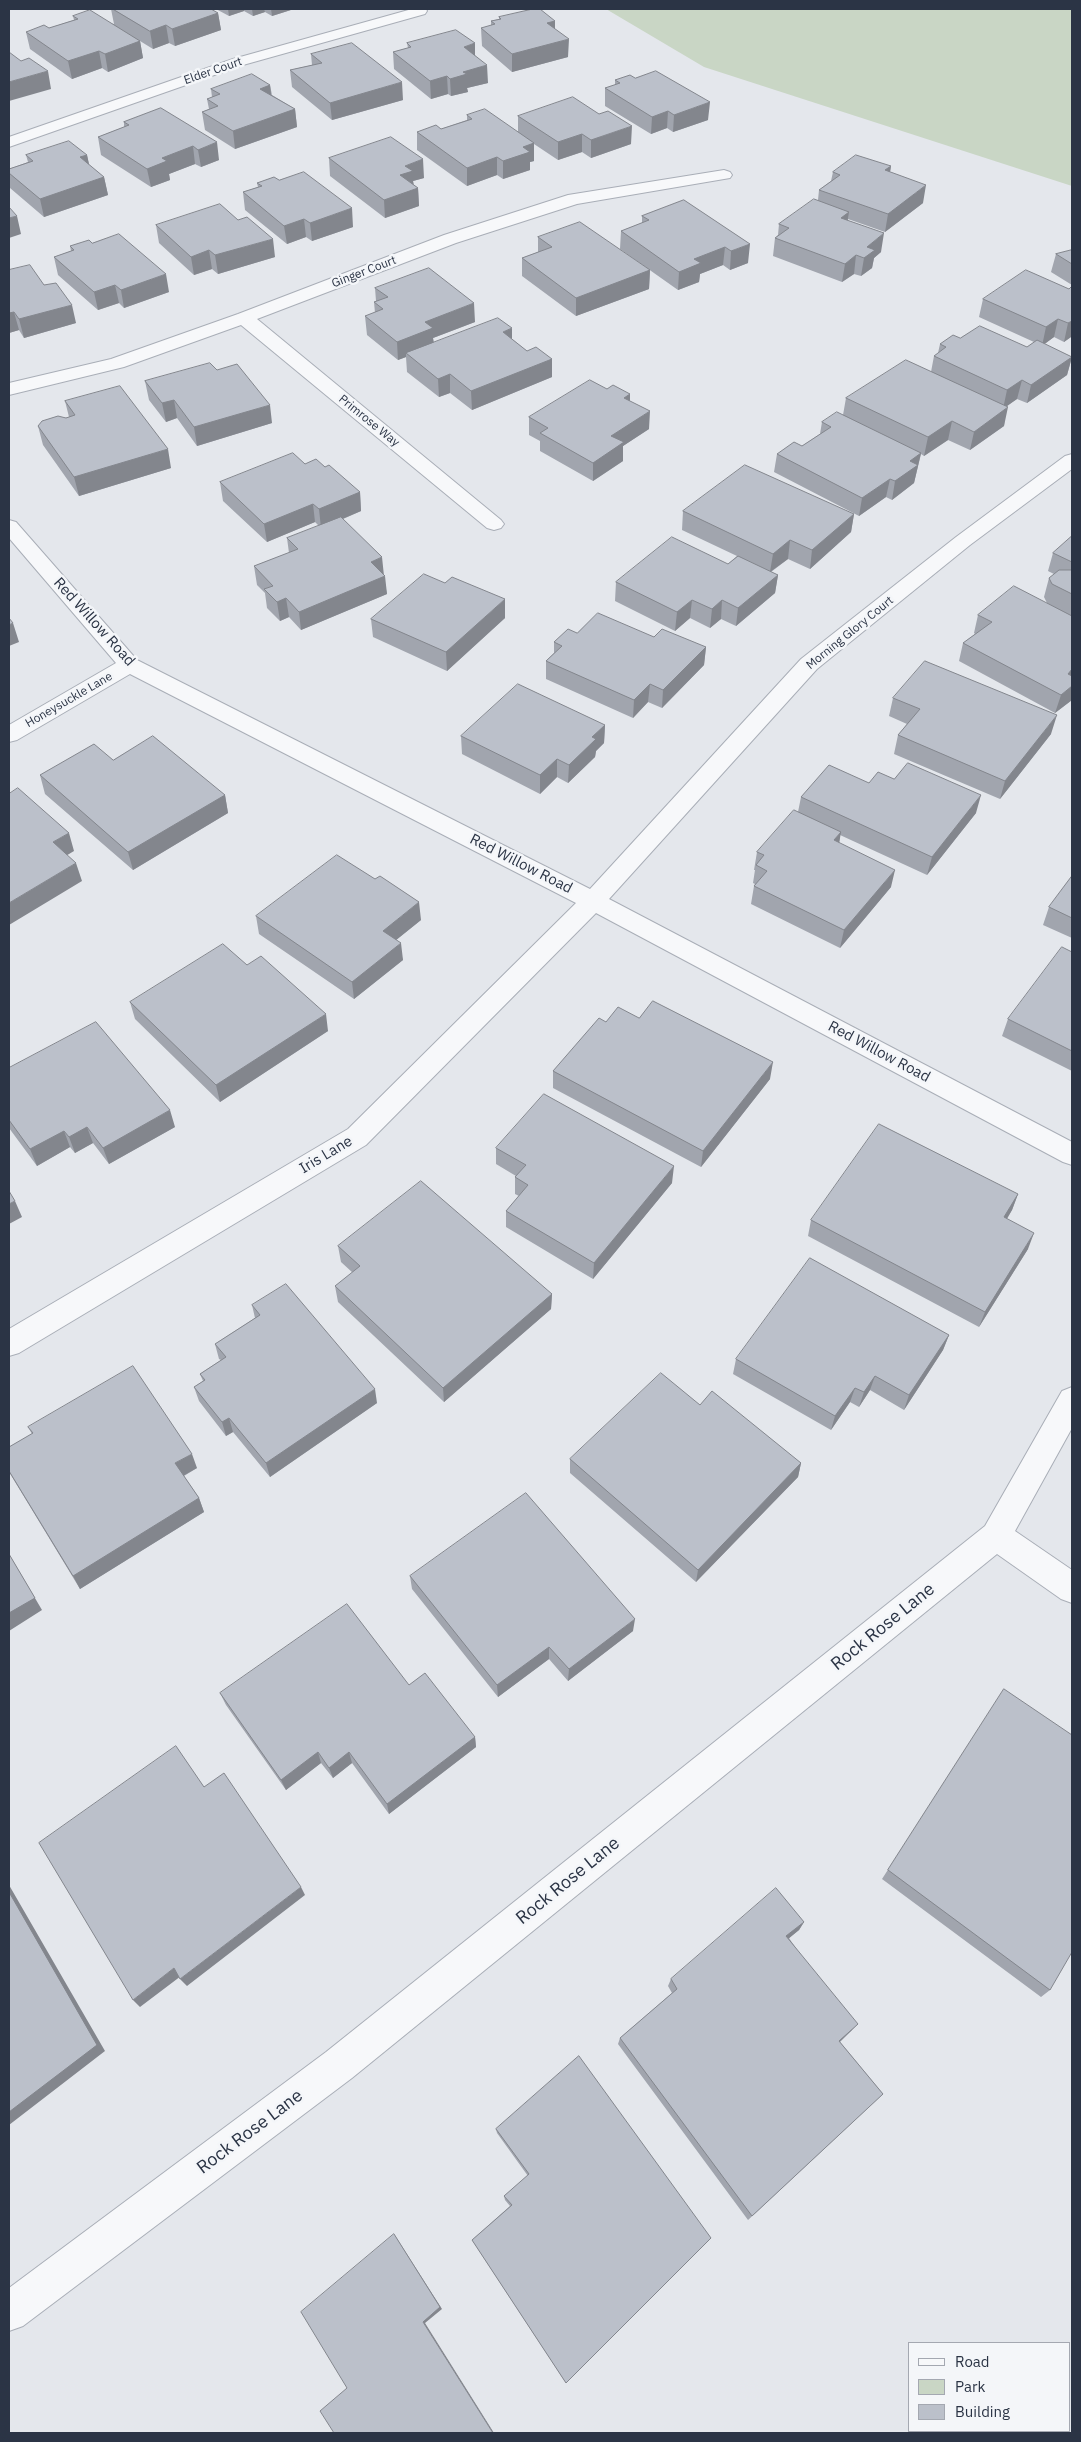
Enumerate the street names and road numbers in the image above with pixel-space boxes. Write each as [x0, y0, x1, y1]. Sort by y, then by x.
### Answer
street label: Elder Court [182, 54, 244, 88]
street label: Ginger Court [330, 253, 398, 291]
street label: Primrose Way [336, 392, 402, 450]
street label: Red Willow Road [50, 574, 138, 670]
street label: Morning Glory Court [804, 593, 896, 673]
street label: Honeysuckle Lane [23, 669, 115, 731]
street label: Red Willow Road [467, 830, 575, 898]
street label: Red Willow Road [825, 1018, 933, 1086]
street label: Iris Lane [296, 1132, 356, 1178]
street label: Rock Rose Lane [827, 1579, 939, 1675]
street label: Rock Rose Lane [512, 1833, 624, 1929]
street label: Rock Rose Lane [193, 2085, 307, 2179]

